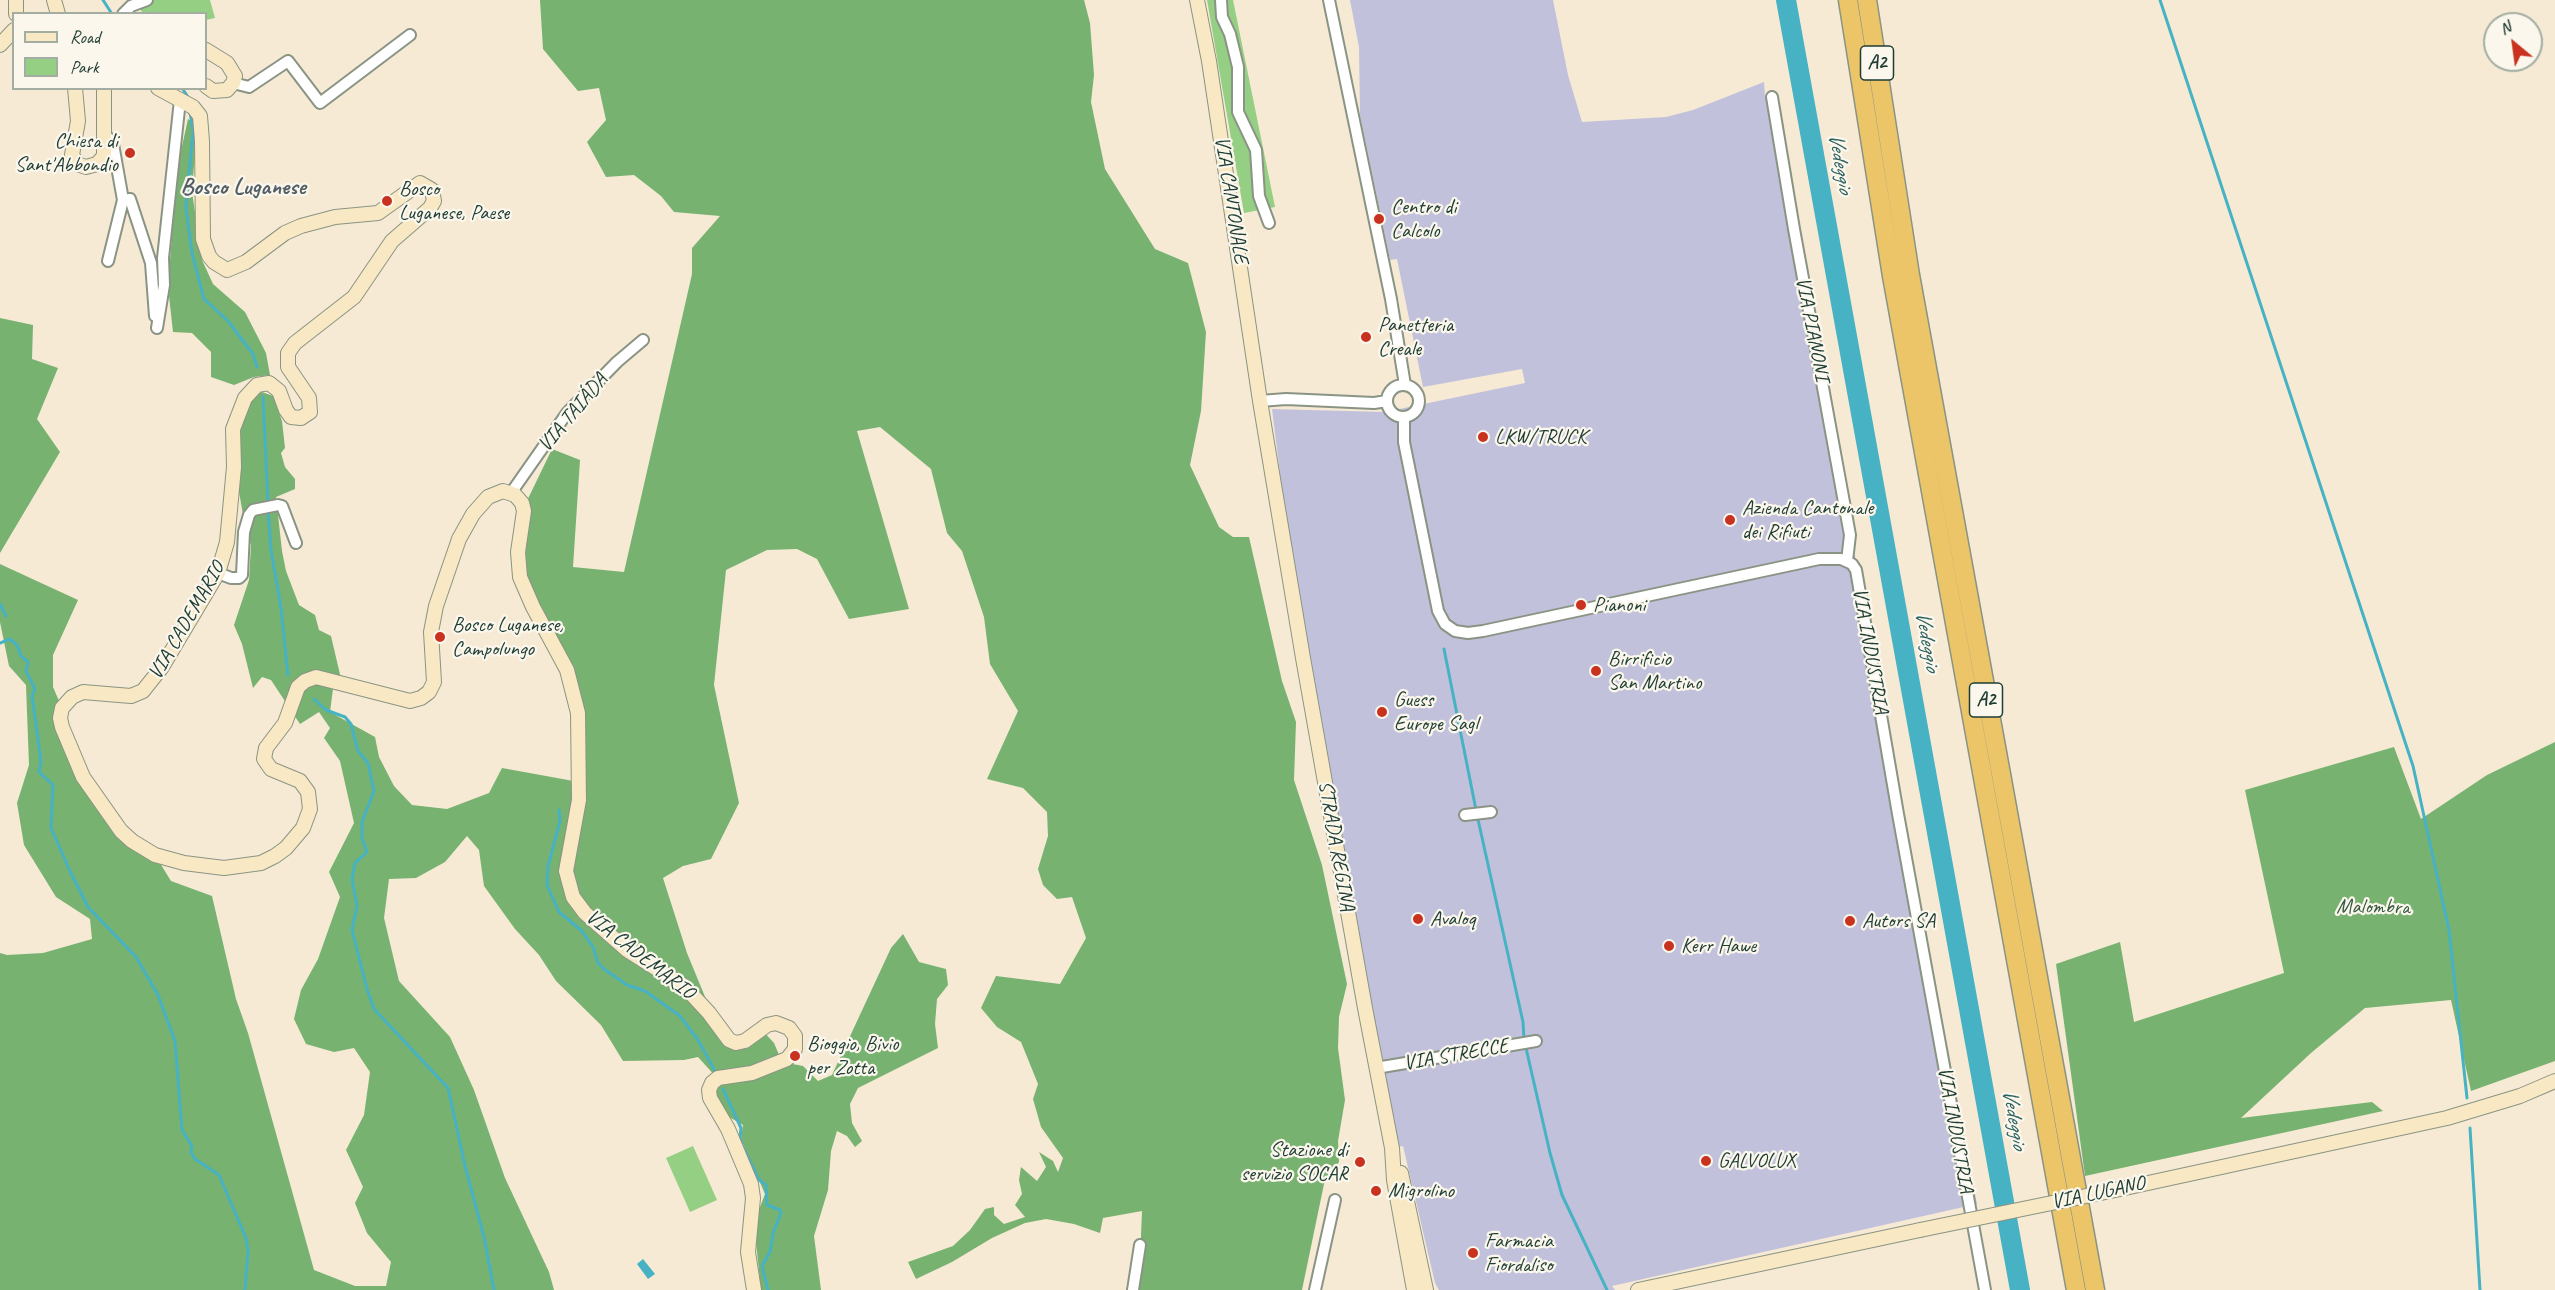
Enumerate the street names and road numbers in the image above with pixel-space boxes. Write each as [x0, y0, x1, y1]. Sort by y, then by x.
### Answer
road number: A2 [1860, 46, 1894, 80]
street label: VIA CANTONALE [1209, 135, 1253, 265]
street label: VIA PIANONI [1790, 275, 1834, 383]
street label: VIA TAIÁDA [533, 369, 613, 457]
street label: VIA CADEMARIO [143, 558, 231, 684]
street label: VIA INDUSTRIA [1847, 586, 1893, 716]
road number: A2 [1970, 683, 2002, 717]
street label: STRADA REGINA [1312, 779, 1360, 913]
street label: VIA CADEMARIO [580, 904, 700, 1006]
street label: VIA STRECCE [1402, 1033, 1510, 1077]
street label: VIA INDUSTRIA [1932, 1065, 1978, 1195]
street label: VIA LUGANO [2049, 1171, 2147, 1215]

